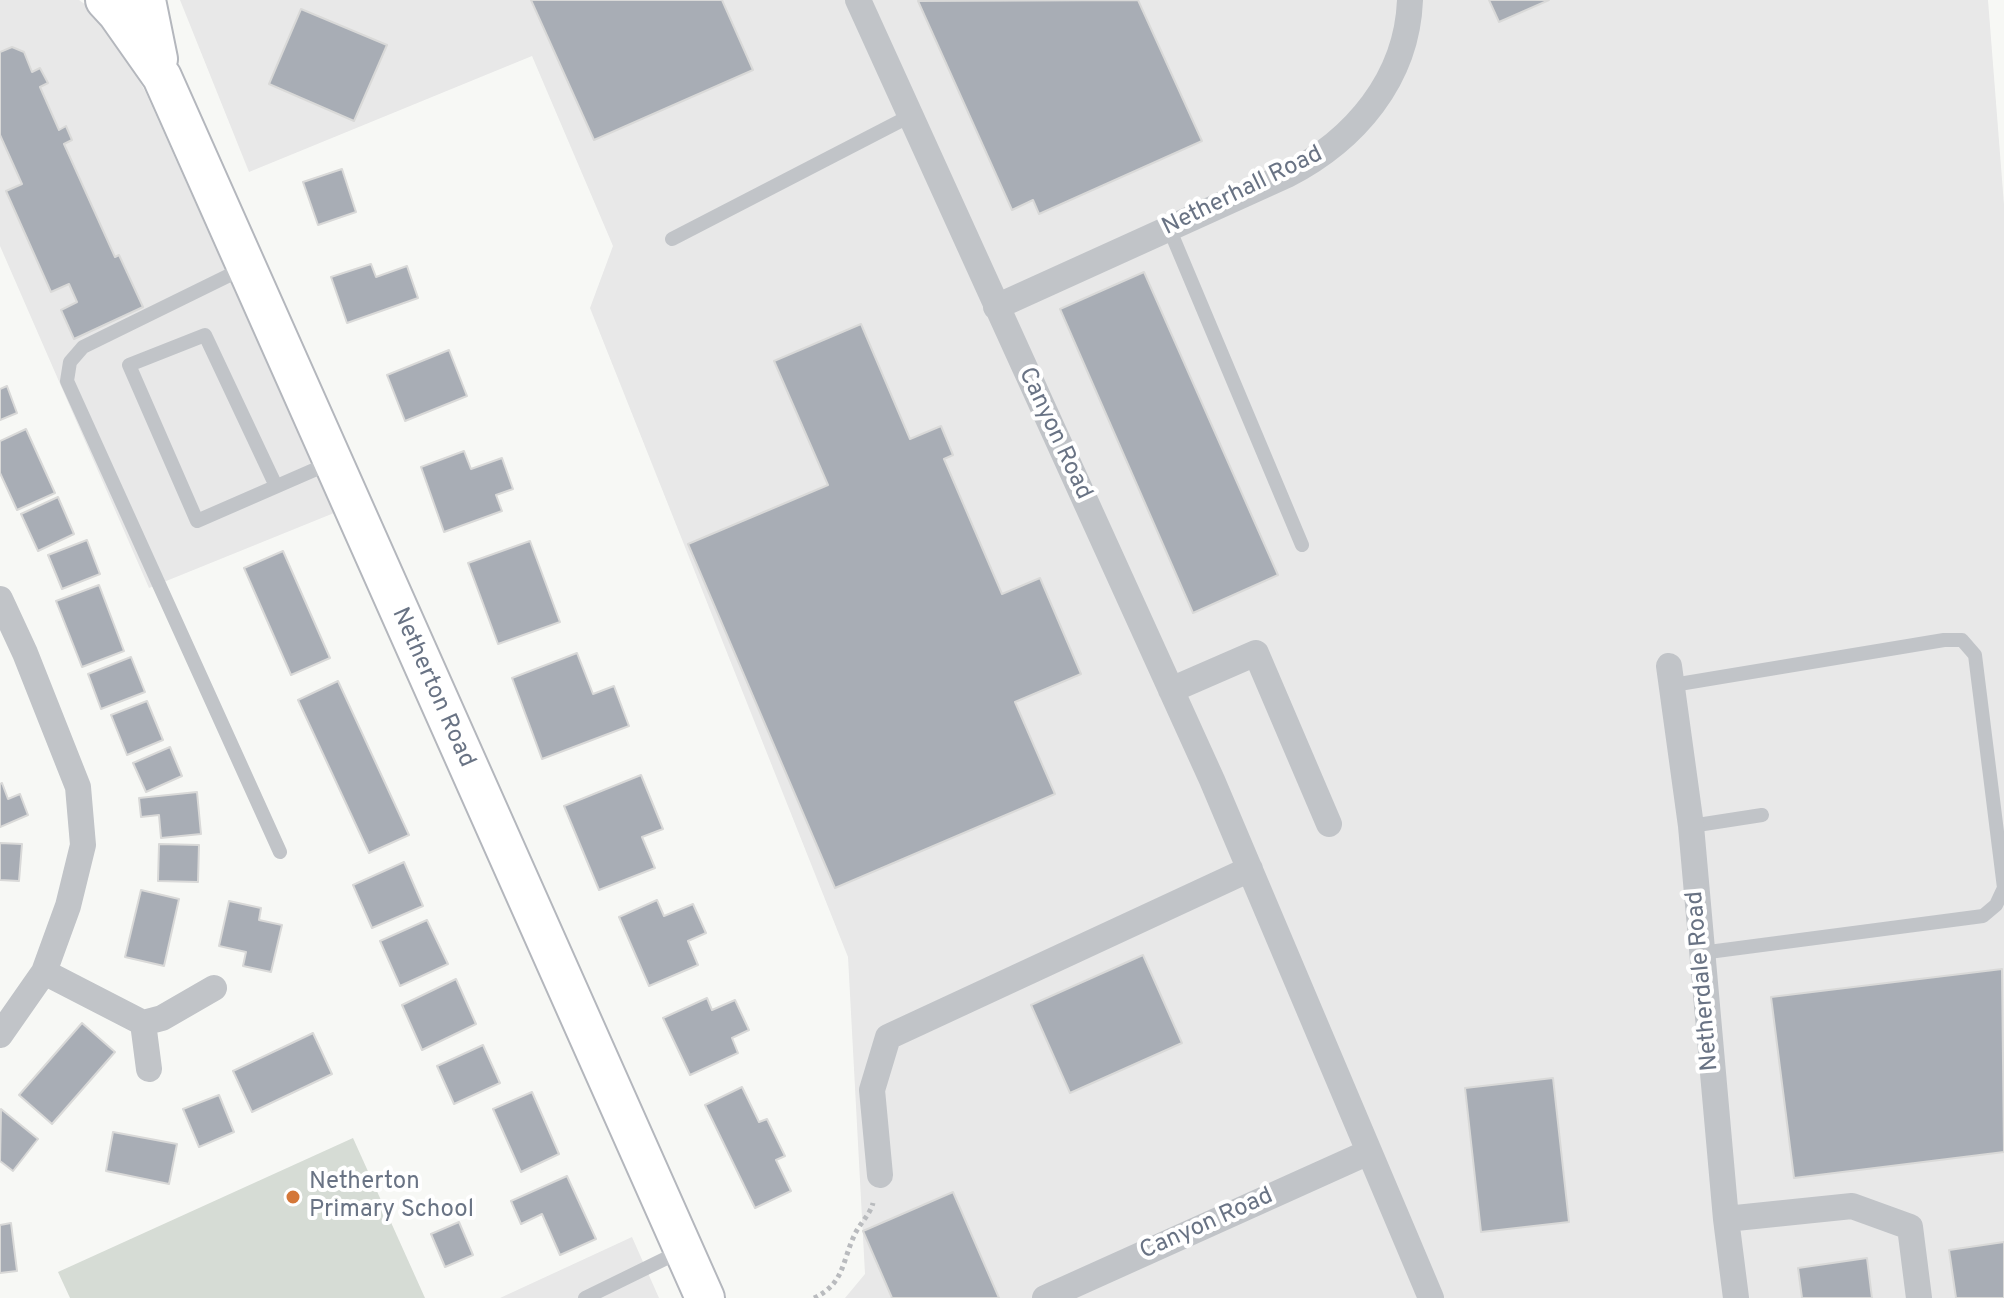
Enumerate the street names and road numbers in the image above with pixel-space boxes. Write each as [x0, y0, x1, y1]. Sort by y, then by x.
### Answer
street label: Netherhall Road [1158, 141, 1328, 243]
street label: Canyon Road [1011, 363, 1097, 505]
street label: Netherton Road [384, 604, 480, 772]
street label: Netherdale Road [1682, 890, 1726, 1072]
street label: Canyon Road [1136, 1183, 1278, 1267]

